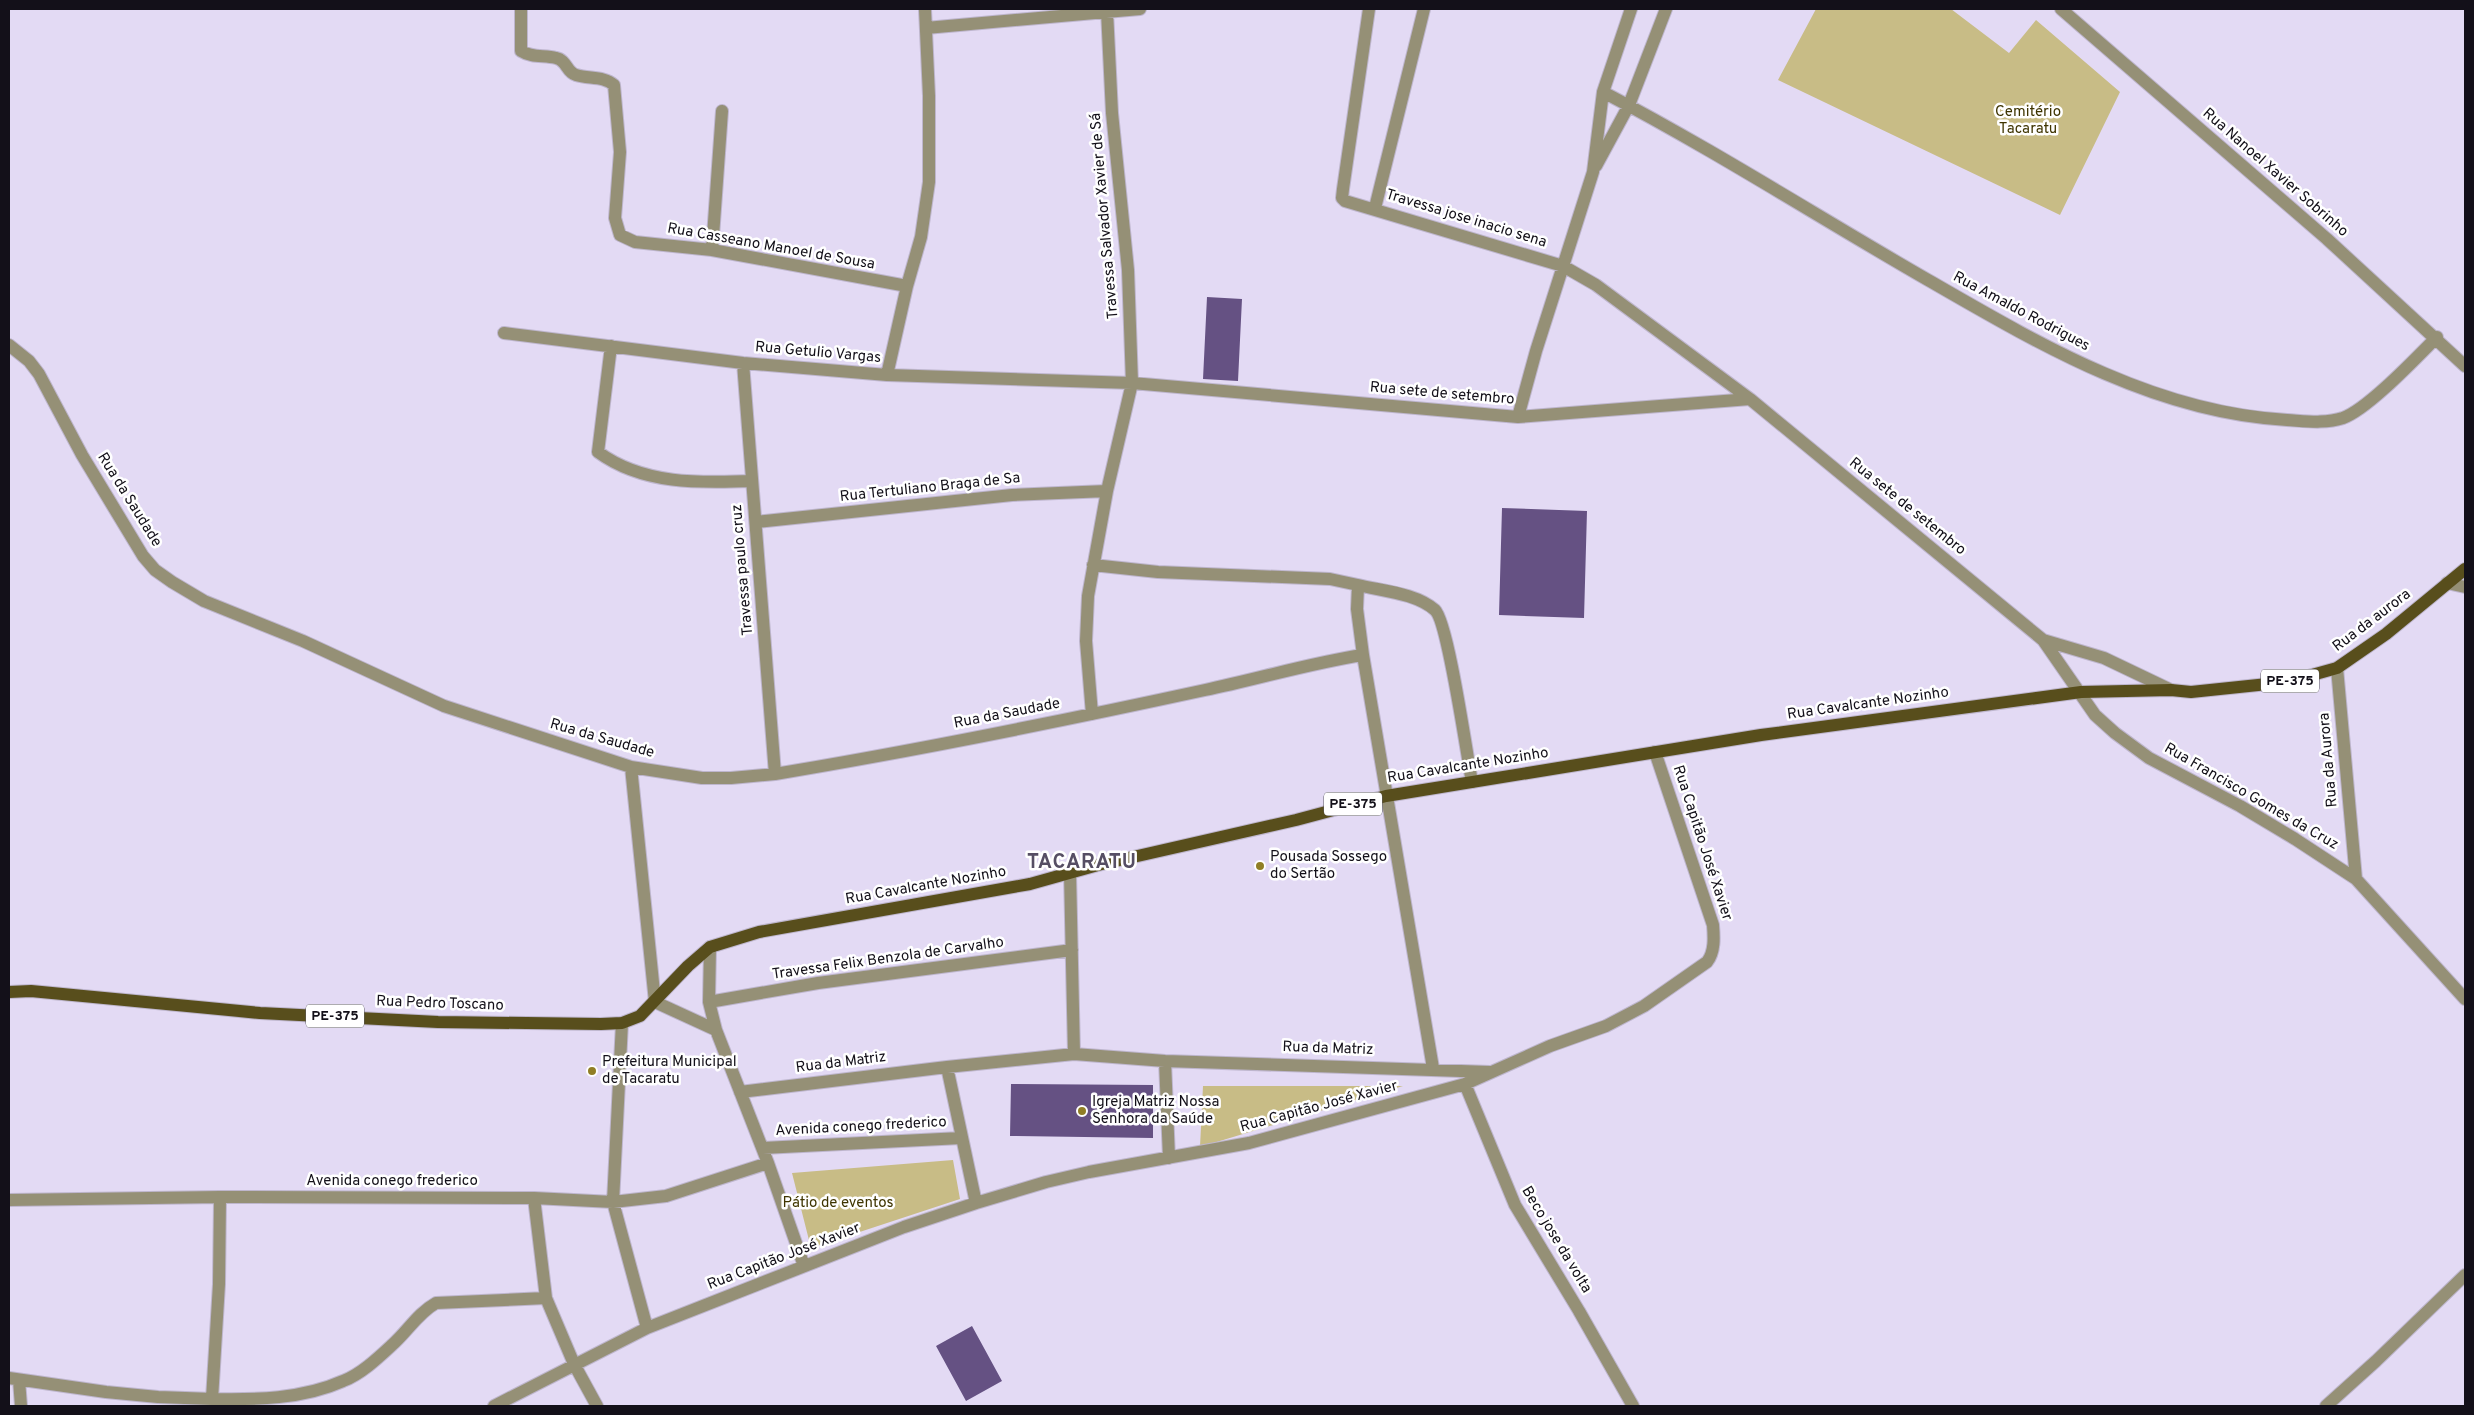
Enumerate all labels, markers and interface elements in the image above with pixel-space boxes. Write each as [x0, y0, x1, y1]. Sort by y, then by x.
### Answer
park label: Cemitério Tacaratu [1995, 103, 2061, 139]
street label: Rua Nanoel Xavier Sobrinho [2198, 104, 2352, 242]
street label: Travessa Salvador Xavier de Sá [1087, 112, 1123, 320]
street label: Travessa jose inacio sena [1383, 185, 1549, 253]
street label: Rua Casseano Manoel de Sousa [666, 219, 876, 275]
street label: Rua Amaldo Rodrigues [1949, 268, 2093, 356]
street label: Rua Getulio Vargas [754, 338, 882, 368]
street label: Rua sete de setembro [1369, 378, 1515, 410]
street label: Rua da Saudade [92, 449, 166, 551]
street label: Rua sete de setembro [1845, 454, 1969, 560]
street label: Rua Tertuliano Braga de Sa [839, 469, 1021, 507]
street label: Travessa paulo cruz [728, 504, 758, 636]
street label: Rua da aurora [2329, 585, 2415, 657]
road number: PE-375 [2261, 669, 2319, 692]
street label: Rua Cavalcante Nozinho [1786, 683, 1950, 725]
street label: Rua da Saudade [952, 694, 1062, 734]
street label: Rua da Aurora [2315, 712, 2343, 808]
street label: Rua da Saudade [548, 715, 656, 763]
street label: Rua Francisco Gomes da Cruz [2160, 739, 2342, 855]
street label: Rua Cavalcante Nozinho [1386, 744, 1550, 788]
street label: Rua Capitão José Xavier [1668, 763, 1736, 923]
road number: PE-375 [1324, 792, 1382, 816]
place label: Pousada Sossego do Sertão [1270, 848, 1387, 884]
district label: TACARATU [1027, 850, 1137, 876]
marker: Pousada Sossego do Sertão [1254, 860, 1266, 872]
street label: Rua Cavalcante Nozinho [844, 862, 1008, 910]
street label: Travessa Felix Benzola de Carvalho [771, 933, 1005, 985]
street label: Rua Pedro Toscano [376, 992, 504, 1016]
road number: PE-375 [306, 1004, 364, 1028]
street label: Rua da Matriz [1282, 1038, 1374, 1060]
street label: Rua da Matriz [795, 1048, 887, 1078]
place label: Prefeitura Municipal de Tacaratu [602, 1053, 737, 1089]
marker: Prefeitura Municipal de Tacaratu [586, 1065, 598, 1077]
street label: Rua Capitão José Xavier [1238, 1077, 1400, 1137]
place label: Igreja Matriz Nossa Senhora da Saúde [1092, 1093, 1219, 1129]
marker: Igreja Matriz Nossa Senhora da Saúde [1076, 1105, 1088, 1117]
street label: Avenida conego frederico [775, 1113, 947, 1141]
street label: Avenida conego frederico [306, 1172, 478, 1191]
street label: Beco jose da volta [1517, 1183, 1595, 1297]
park label: Pátio de eventos [782, 1194, 894, 1213]
street label: Rua Capitão José Xavier [705, 1219, 863, 1295]

